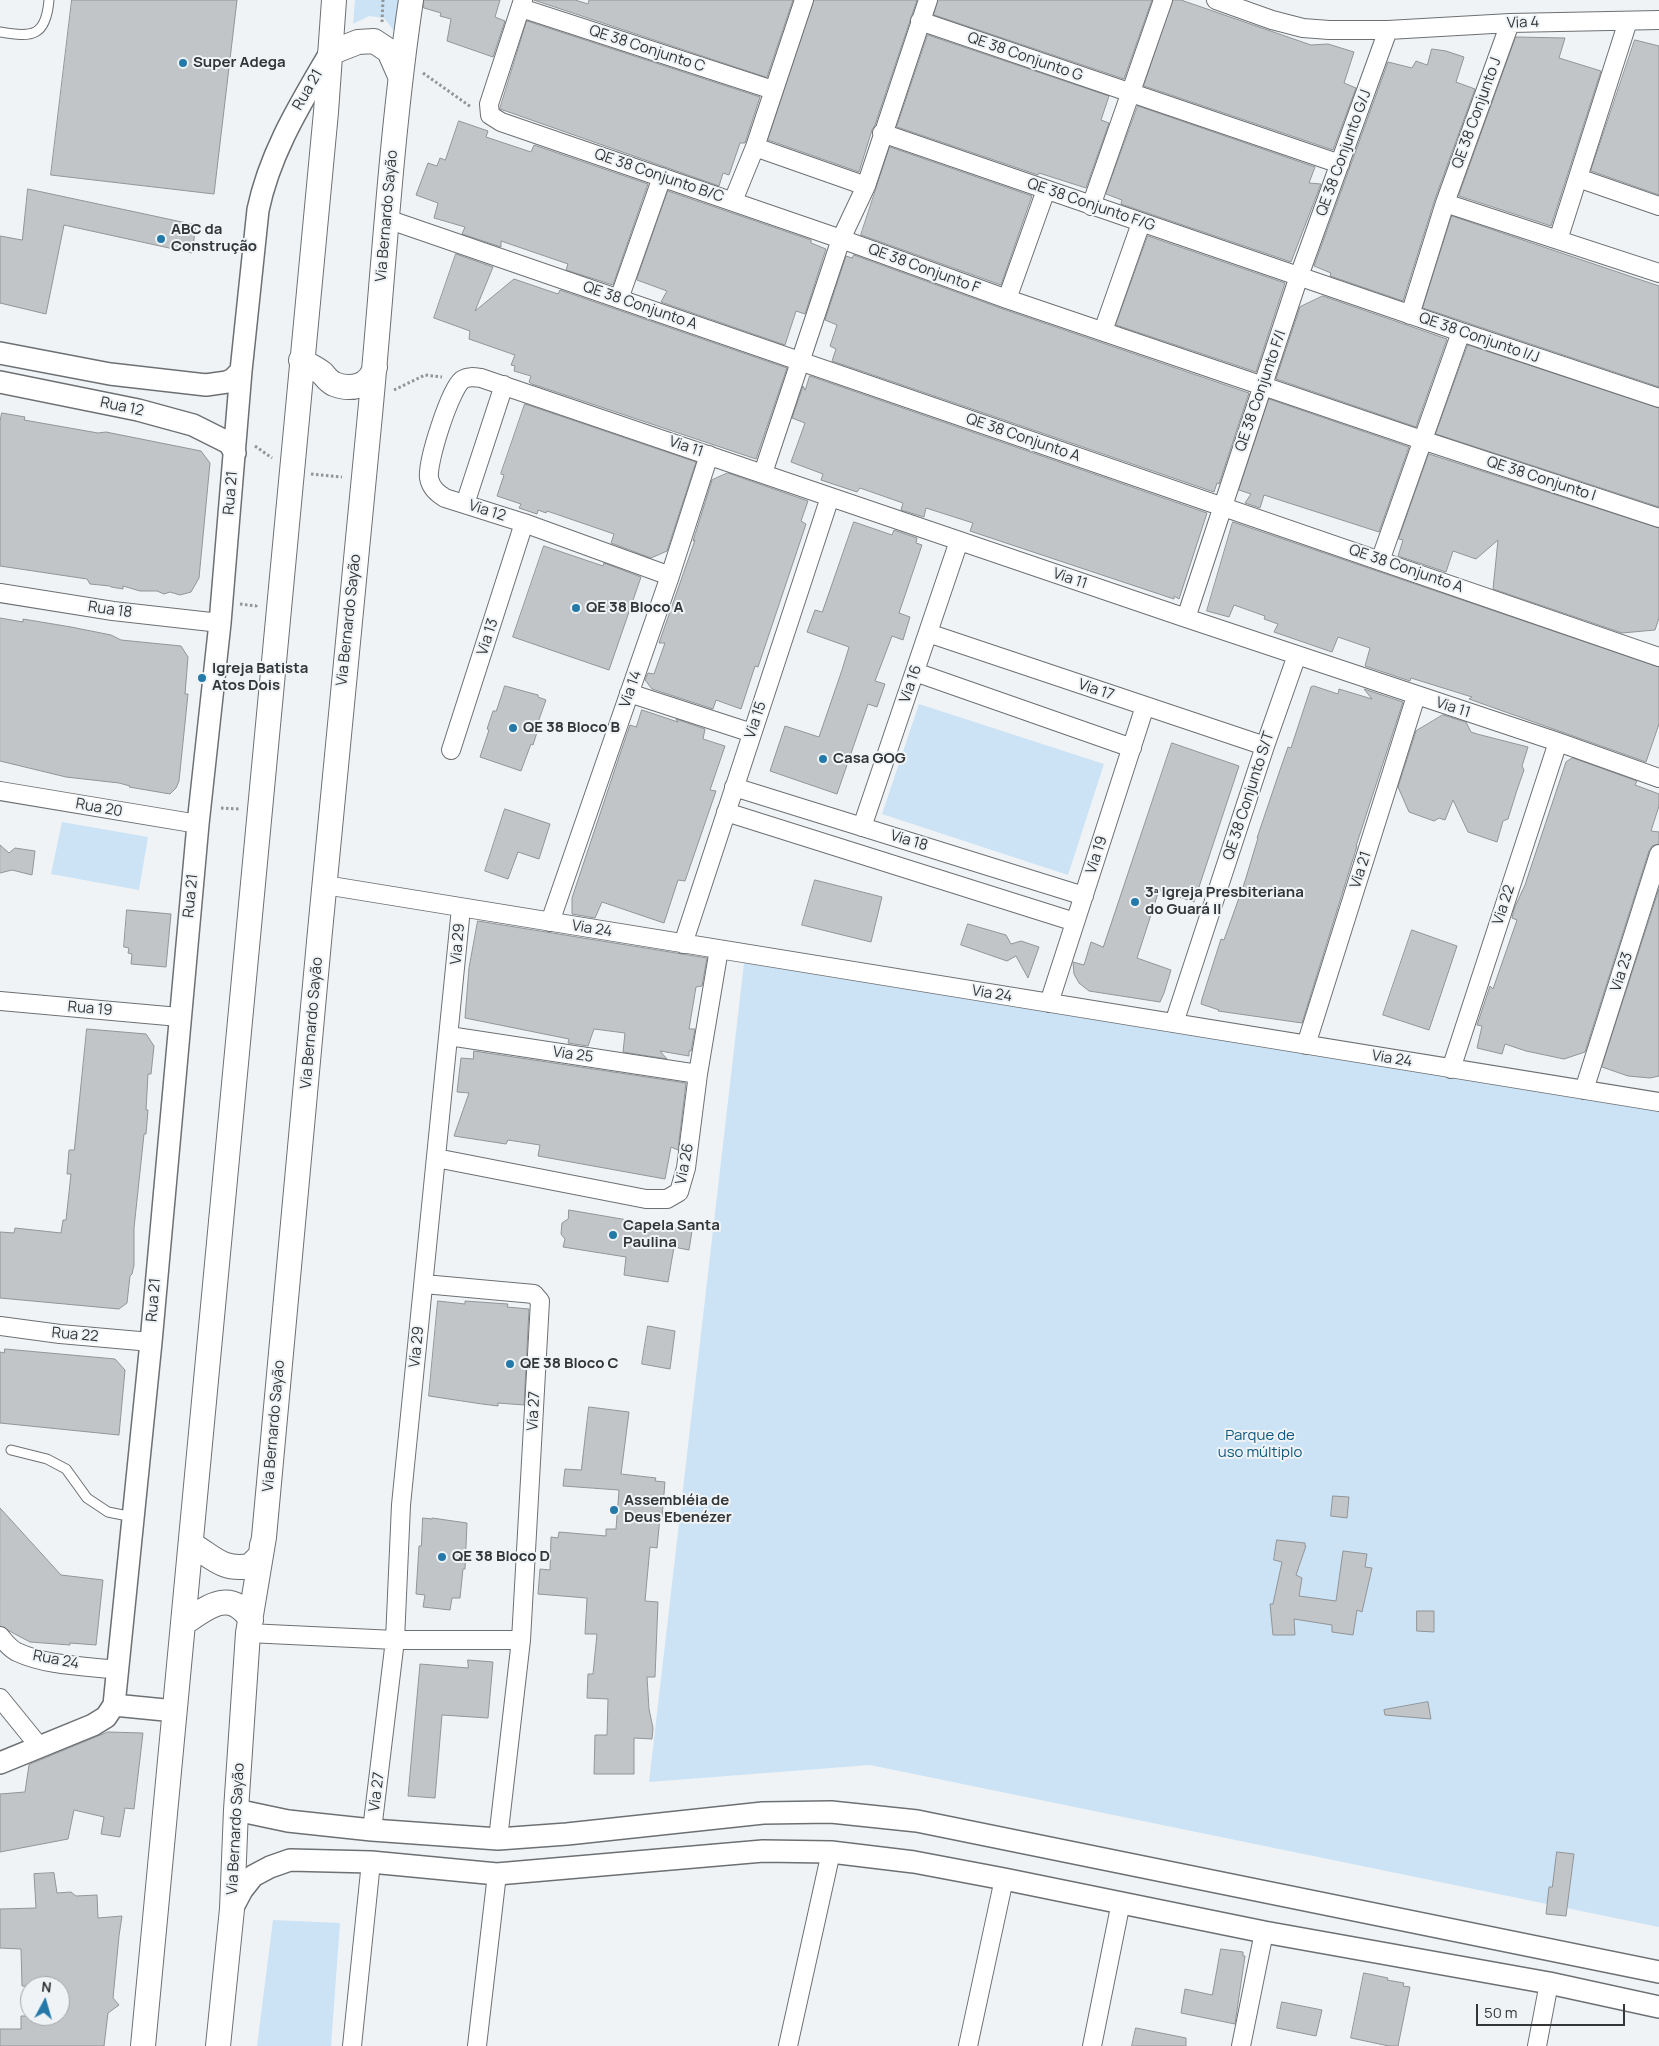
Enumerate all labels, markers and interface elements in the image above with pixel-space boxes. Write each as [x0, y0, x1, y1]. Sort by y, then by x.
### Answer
street label: Via 4 [1506, 13, 1540, 33]
street label: QE 38 Conjunto C [587, 22, 707, 76]
street label: QE 38 Conjunto G [965, 29, 1085, 85]
place label: Super Adega [193, 54, 286, 72]
street label: QE 38 Conjunto J [1449, 55, 1505, 171]
marker: Super Adega [177, 57, 189, 69]
street label: Rua 21 [289, 66, 327, 114]
street label: QE 38 Conjunto G/J [1313, 87, 1375, 219]
street label: QE 38 Conjunto B/C [592, 145, 726, 207]
street label: Via Bernardo Sayão [372, 149, 402, 283]
street label: QE 38 Conjunto F/G [1025, 175, 1157, 235]
place label: ABC da Construção [171, 221, 257, 256]
marker: ABC da Construção [155, 233, 167, 245]
street label: QE 38 Conjunto F [866, 240, 982, 298]
street label: QE 38 Conjunto A [581, 278, 699, 334]
street label: QE 38 Conjunto I/J [1416, 309, 1542, 367]
street label: QE 38 Conjunto F/I [1232, 328, 1290, 454]
street label: Rua 12 [99, 394, 145, 420]
street label: QE 38 Conjunto A [964, 410, 1082, 466]
street label: Via 11 [666, 433, 706, 461]
street label: QE 38 Conjunto I [1484, 453, 1598, 505]
street label: Rua 21 [220, 470, 242, 516]
street label: Via 12 [466, 497, 508, 525]
street label: QE 38 Conjunto A [1347, 541, 1465, 597]
street label: Via Bernardo Sayão [333, 553, 365, 687]
street label: Via 11 [1050, 565, 1090, 593]
street label: Rua 18 [87, 598, 133, 622]
place label: QE 38 Bloco A [586, 599, 684, 617]
marker: QE 38 Bloco A [570, 602, 582, 614]
street label: Via 13 [474, 616, 502, 658]
place label: Igreja Batista Atos Dois [212, 660, 308, 695]
street label: Via 16 [896, 663, 926, 705]
street label: Via 14 [616, 668, 646, 710]
marker: Igreja Batista Atos Dois [196, 672, 208, 684]
street label: Via 17 [1076, 675, 1116, 705]
street label: Via 11 [1433, 694, 1473, 722]
street label: Via 15 [742, 699, 770, 741]
place label: QE 38 Bloco B [523, 719, 620, 737]
marker: QE 38 Bloco B [507, 722, 519, 734]
street label: QE 38 Conjunto S/T [1220, 729, 1278, 863]
place label: Casa GOG [833, 750, 906, 768]
marker: Casa GOG [817, 753, 829, 765]
street label: Rua 20 [74, 795, 124, 821]
street label: Via 18 [888, 827, 930, 855]
street label: Via 19 [1082, 834, 1112, 876]
street label: Via 21 [1347, 849, 1375, 891]
street label: Rua 21 [180, 873, 202, 919]
street label: Via 22 [1489, 883, 1519, 927]
place label: 3ª Igreja Presbiteriana do Guará II [1145, 884, 1304, 919]
marker: 3ª Igreja Presbiteriana do Guará II [1129, 896, 1141, 908]
street label: Via 24 [571, 917, 613, 941]
street label: Via 29 [447, 923, 469, 965]
street label: Via 23 [1607, 950, 1637, 994]
street label: Via Bernardo Sayão [297, 956, 327, 1090]
street label: Via 24 [971, 982, 1013, 1006]
street label: Rua 19 [67, 998, 113, 1020]
street label: Via 25 [552, 1043, 594, 1067]
street label: Via 24 [1371, 1047, 1413, 1071]
street label: Via 26 [672, 1142, 698, 1186]
place label: Capela Santa Paulina [623, 1217, 720, 1252]
marker: Capela Santa Paulina [607, 1229, 619, 1241]
street label: Rua 21 [143, 1277, 165, 1323]
street label: Rua 22 [51, 1324, 99, 1346]
street label: Via 29 [406, 1325, 428, 1369]
place label: QE 38 Bloco C [520, 1355, 619, 1373]
marker: QE 38 Bloco C [504, 1358, 516, 1370]
street label: Via Bernardo Sayão [259, 1359, 289, 1493]
street label: Via 27 [524, 1391, 544, 1431]
park label: Parque de uso múltiplo [1218, 1427, 1302, 1462]
place label: Assembléia de Deus Ebenézer [624, 1492, 732, 1527]
marker: Assembléia de Deus Ebenézer [608, 1504, 620, 1516]
place label: QE 38 Bloco D [452, 1548, 550, 1566]
marker: QE 38 Bloco D [436, 1551, 448, 1563]
street label: Rua 24 [31, 1647, 81, 1673]
street label: Via Bernardo Sayão [224, 1763, 248, 1895]
street label: Via 27 [366, 1771, 388, 1813]
north arrow [20, 1976, 70, 2026]
text: N [41, 1977, 53, 1997]
scale bar [1479, 1994, 1628, 2026]
text: 50 m [1484, 2002, 1518, 2023]

